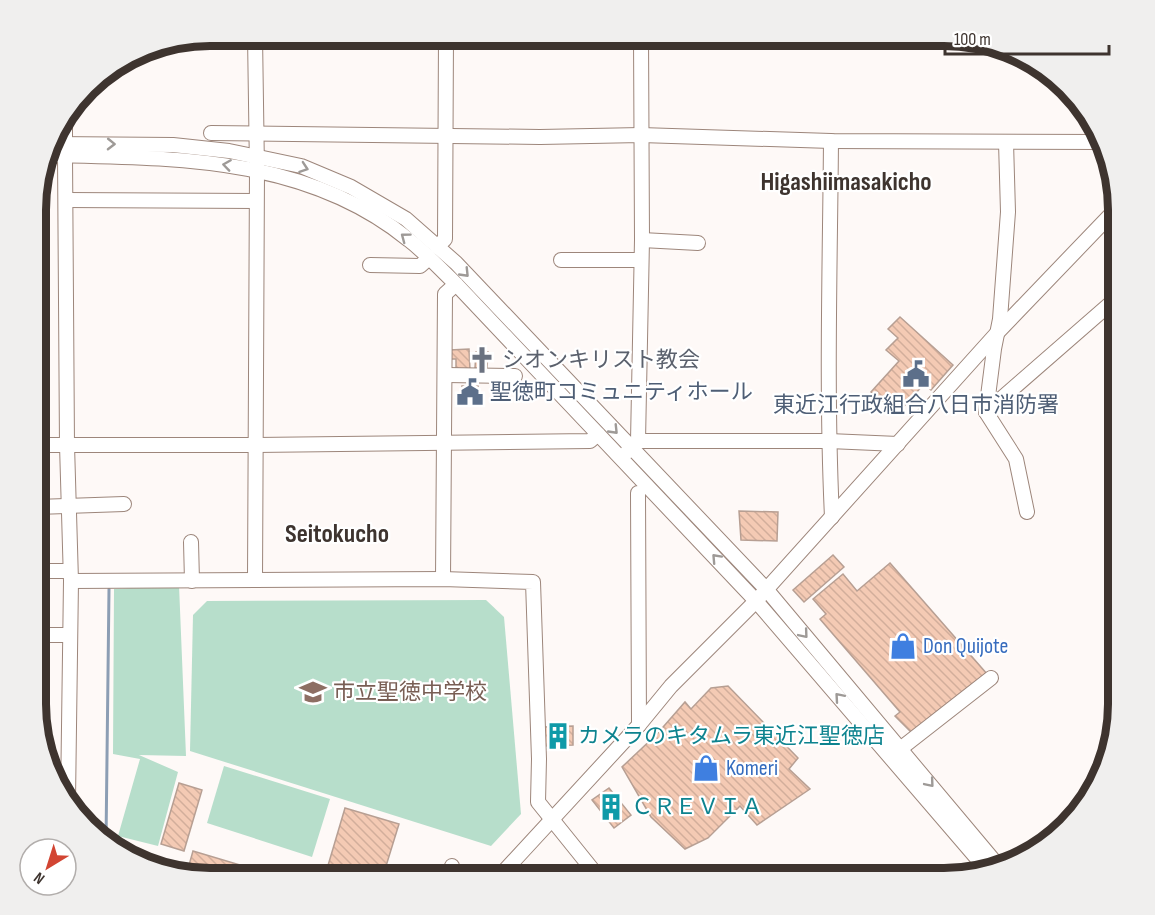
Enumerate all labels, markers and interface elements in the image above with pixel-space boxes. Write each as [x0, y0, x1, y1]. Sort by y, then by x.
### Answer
scale bar [945, 18, 1108, 56]
text: 100 m [954, 29, 991, 50]
one-way arrow [106, 138, 115, 151]
one-way arrow [222, 159, 231, 171]
one-way arrow [298, 160, 309, 173]
district label: Higashiimasakicho [760, 167, 932, 198]
one-way arrow [401, 233, 412, 244]
one-way arrow [458, 267, 469, 277]
church icon: シオンキリスト教会 [467, 345, 497, 375]
place label: シオンキリスト教会 [502, 347, 700, 374]
public building icon: 東近江行政組合八日市消防署 [901, 359, 931, 389]
public building icon: 聖徳町コミュニティホール [455, 377, 485, 407]
place label: 聖徳町コミュニティホール [490, 379, 753, 406]
place label: 東近江行政組合八日市消防署 [773, 392, 1059, 419]
one-way arrow [607, 423, 618, 433]
district label: Seitokucho [285, 519, 389, 550]
one-way arrow [712, 555, 723, 566]
one-way arrow [797, 627, 808, 638]
shop icon: Don Quijote [888, 631, 918, 661]
place label: Don Quijote [923, 633, 1008, 660]
school or university icon: 市立聖徳中学校 [298, 677, 328, 707]
place label: 市立聖徳中学校 [333, 679, 487, 706]
one-way arrow [835, 693, 846, 704]
building icon: カメラのキタムラ東近江聖徳店 [543, 721, 573, 751]
place label: カメラのキタムラ東近江聖徳店 [578, 723, 885, 750]
shop icon: Komeri [691, 753, 721, 783]
place label: Komeri [726, 755, 778, 782]
one-way arrow [922, 776, 933, 787]
building icon: ＣＲＥＶＩＡ [596, 792, 626, 822]
place label: ＣＲＥＶＩＡ [631, 794, 763, 821]
north arrow [18, 837, 78, 897]
text: N [30, 868, 49, 888]

